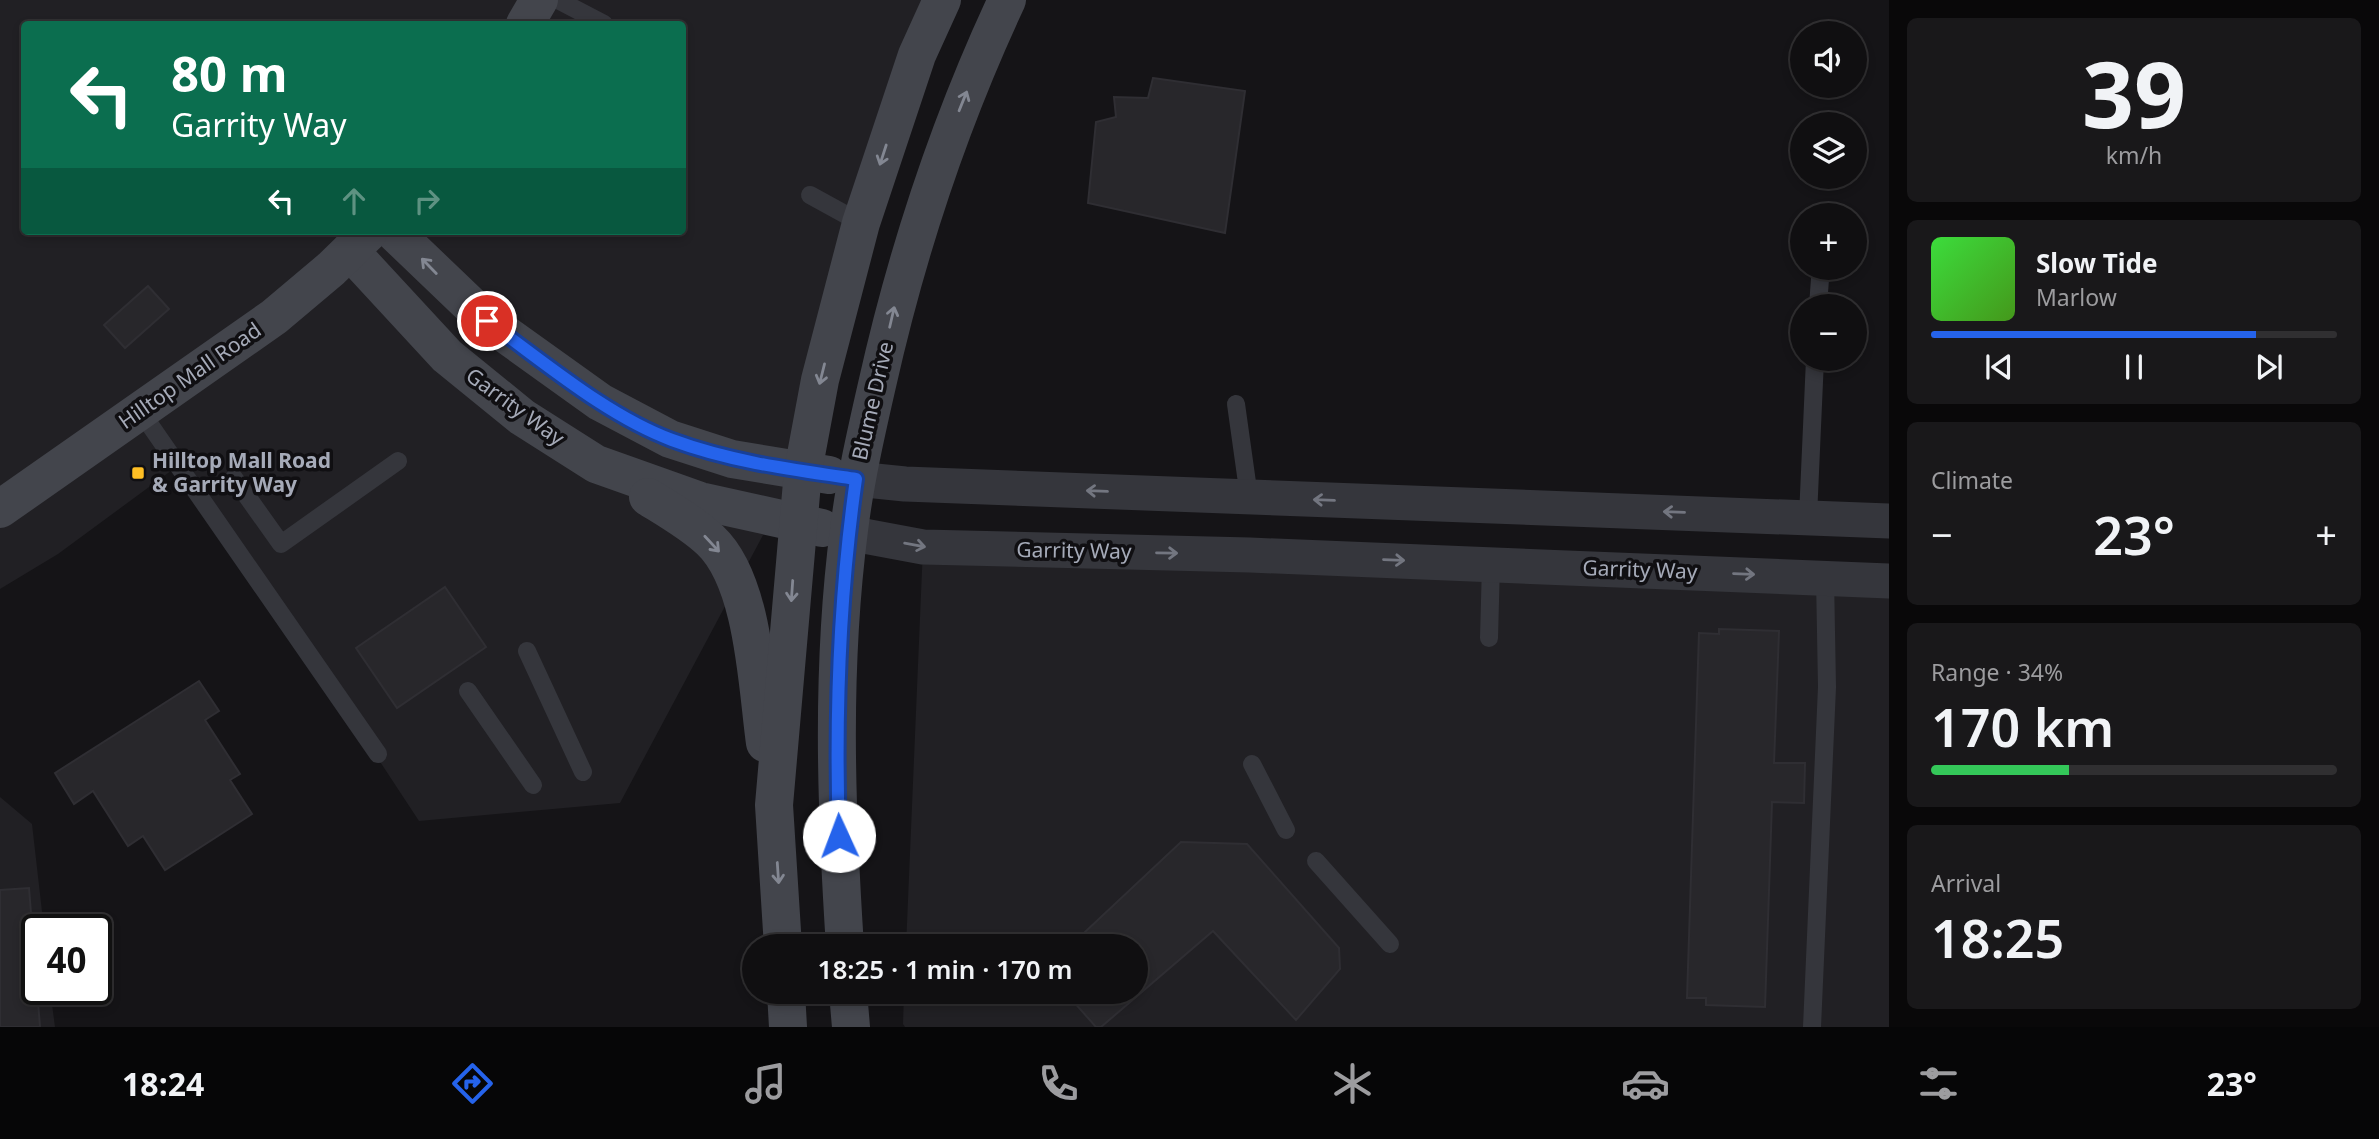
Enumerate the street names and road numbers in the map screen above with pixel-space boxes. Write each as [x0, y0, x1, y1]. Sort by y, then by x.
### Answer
street label: Hilltop Mall Road [113, 316, 266, 435]
street label: Blume Drive [845, 339, 899, 463]
street label: Garrity Way [461, 361, 571, 452]
street label: Garrity Way [1016, 535, 1132, 565]
street label: Garrity Way [1582, 553, 1698, 585]

